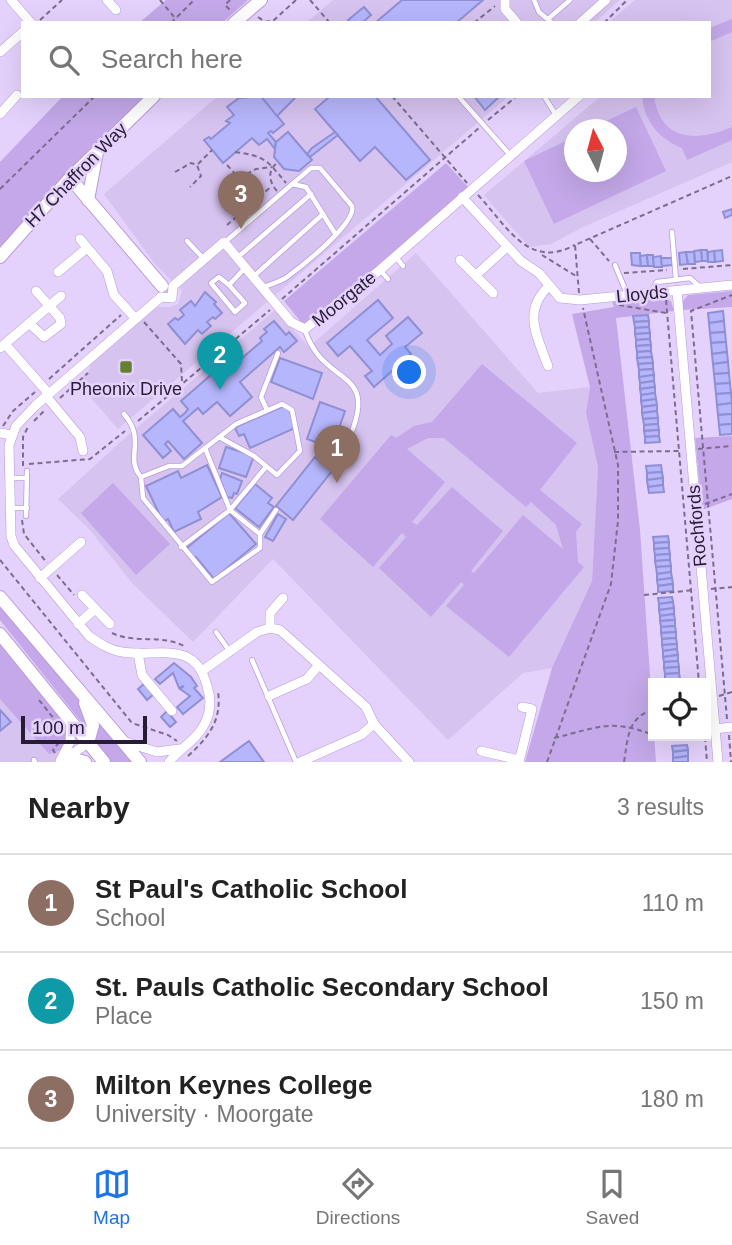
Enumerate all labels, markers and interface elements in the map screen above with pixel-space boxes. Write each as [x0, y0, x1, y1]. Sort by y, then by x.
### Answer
search box [21, 21, 711, 98]
icon: search [45, 41, 83, 79]
text: Search here [101, 44, 243, 74]
street label: H7 Chaffron Way [21, 119, 131, 231]
north arrow [564, 119, 627, 182]
pin: 3 [218, 171, 264, 229]
street label: Moorgate [308, 267, 380, 331]
street label: Lloyds [615, 281, 669, 307]
pin: 2 [197, 332, 243, 390]
your location [392, 355, 426, 389]
marker: Pheonix Drive [118, 359, 134, 375]
place label: Pheonix Drive [70, 379, 182, 399]
pin: 1 [314, 425, 360, 483]
street label: Rochfords [683, 484, 711, 568]
map controls [648, 678, 711, 741]
button: locate [648, 678, 711, 741]
scale bar [21, 713, 147, 745]
text: 100 m [32, 717, 85, 738]
text: Nearby [28, 791, 130, 824]
text: 3 results [617, 794, 704, 820]
text: St Paul's Catholic School [95, 874, 407, 904]
text: 1 [45, 890, 57, 916]
text: 110 m [642, 890, 704, 916]
text: School [95, 905, 165, 931]
text: St. Pauls Catholic Secondary School [95, 972, 549, 1002]
text: 2 [45, 988, 57, 1014]
text: 150 m [640, 988, 704, 1014]
text: Place [95, 1003, 153, 1029]
text: Milton Keynes College [95, 1070, 372, 1100]
text: 3 [45, 1086, 57, 1112]
text: 180 m [640, 1086, 704, 1112]
text: University · Moorgate [95, 1101, 314, 1127]
tab: Map [93, 1165, 131, 1229]
tab: Directions [316, 1165, 400, 1229]
tab: Saved [585, 1165, 639, 1229]

